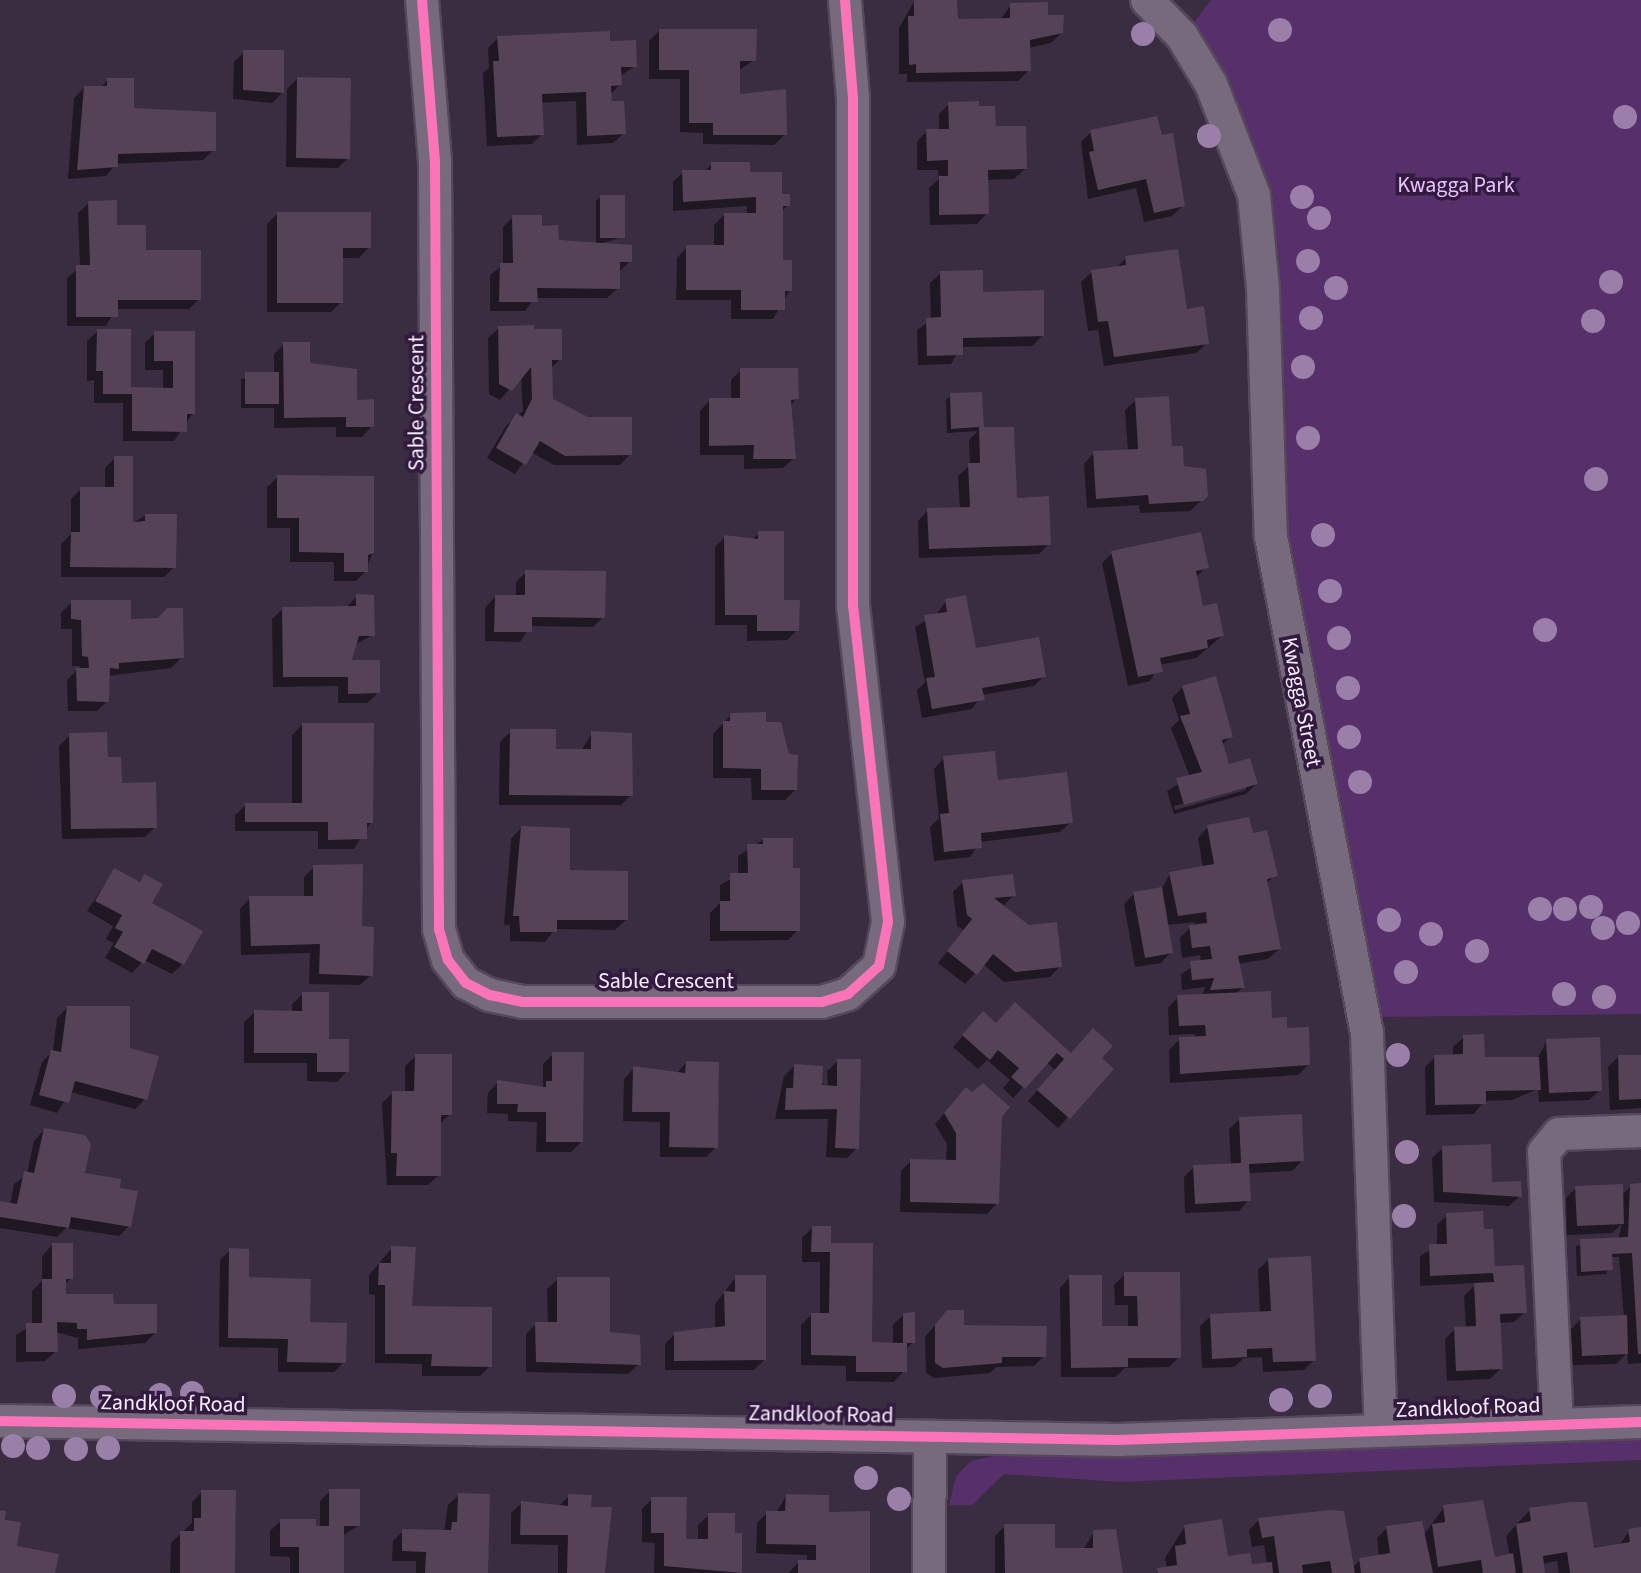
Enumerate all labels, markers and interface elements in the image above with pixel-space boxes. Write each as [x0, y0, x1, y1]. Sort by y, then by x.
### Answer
park label: Kwagga Park [1397, 173, 1515, 199]
street label: Sable Crescent [404, 335, 430, 471]
street label: Kwagga Street [1275, 635, 1327, 769]
street label: Sable Crescent [598, 969, 734, 995]
street label: Zandkloof Road [100, 1390, 246, 1418]
street label: Zandkloof Road [1395, 1392, 1541, 1424]
street label: Zandkloof Road [748, 1401, 894, 1429]

